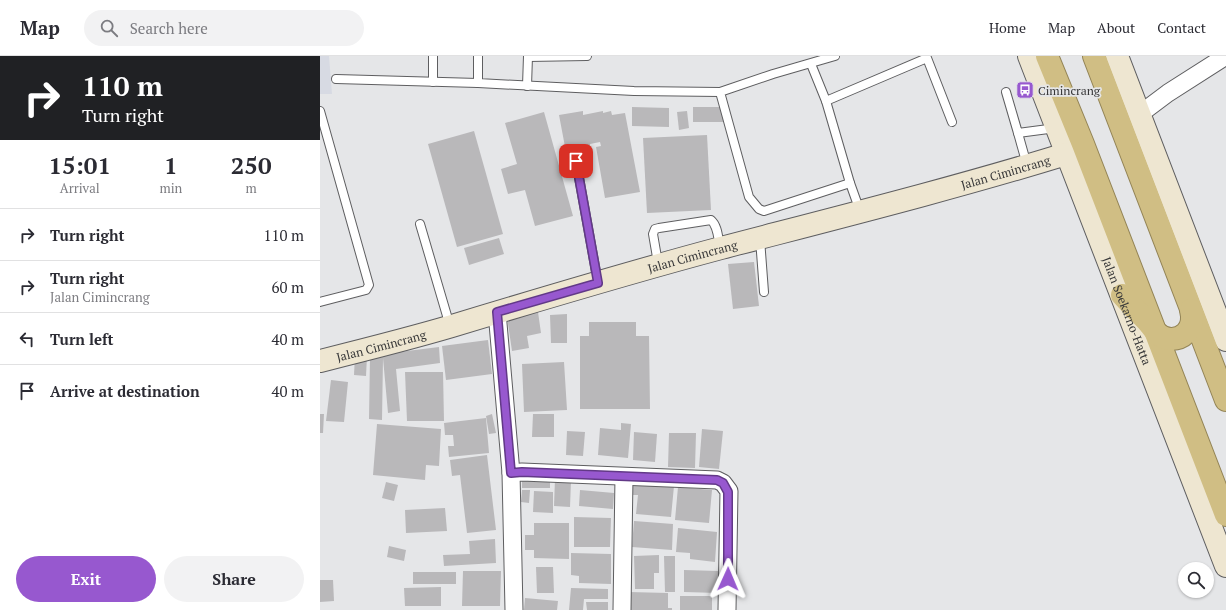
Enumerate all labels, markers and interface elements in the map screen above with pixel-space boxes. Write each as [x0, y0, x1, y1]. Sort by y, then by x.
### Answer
search box [84, 10, 364, 46]
text: Map [20, 15, 60, 40]
icon: search [98, 17, 120, 39]
text: Search here [130, 18, 208, 38]
text: Home [989, 18, 1026, 37]
text: Map [1048, 18, 1075, 37]
text: About [1097, 18, 1135, 37]
text: Contact [1157, 18, 1206, 37]
text: 110 m [82, 67, 163, 104]
icon: right [16, 72, 68, 124]
bus stop icon: Cimincrang [1015, 80, 1035, 100]
place label: Cimincrang [1038, 83, 1101, 98]
text: Turn right [82, 103, 164, 127]
pin [559, 144, 593, 178]
text: 15:01 [48, 149, 111, 181]
text: 1 [164, 149, 178, 181]
text: 250 [231, 149, 271, 181]
icon: arrive [565, 150, 587, 172]
street label: Jalan Cimincrang [959, 152, 1052, 192]
text: Arrival [60, 179, 100, 197]
text: min [159, 179, 182, 197]
text: m [246, 179, 257, 197]
icon: right [16, 224, 38, 246]
text: Turn right [50, 225, 125, 245]
text: 110 m [263, 225, 304, 245]
street label: Jalan Cimincrang [646, 236, 739, 275]
street label: Jalan Soekarno-Hatta [1100, 255, 1155, 367]
text: Turn right [50, 268, 125, 288]
icon: right [16, 276, 38, 298]
text: 60 m [271, 277, 304, 297]
text: Jalan Cimincrang [50, 288, 150, 306]
street label: Jalan Cimincrang [335, 326, 428, 364]
icon: left [16, 328, 38, 350]
text: Turn left [50, 329, 114, 349]
text: 40 m [271, 329, 304, 349]
icon: arrive [16, 380, 38, 402]
text: Arrive at destination [50, 381, 200, 401]
text: 40 m [271, 381, 304, 401]
button: Exit [16, 556, 156, 602]
button: Share [164, 556, 304, 602]
position arrow [707, 558, 749, 600]
map controls [1178, 562, 1214, 598]
button: search [1178, 562, 1214, 598]

